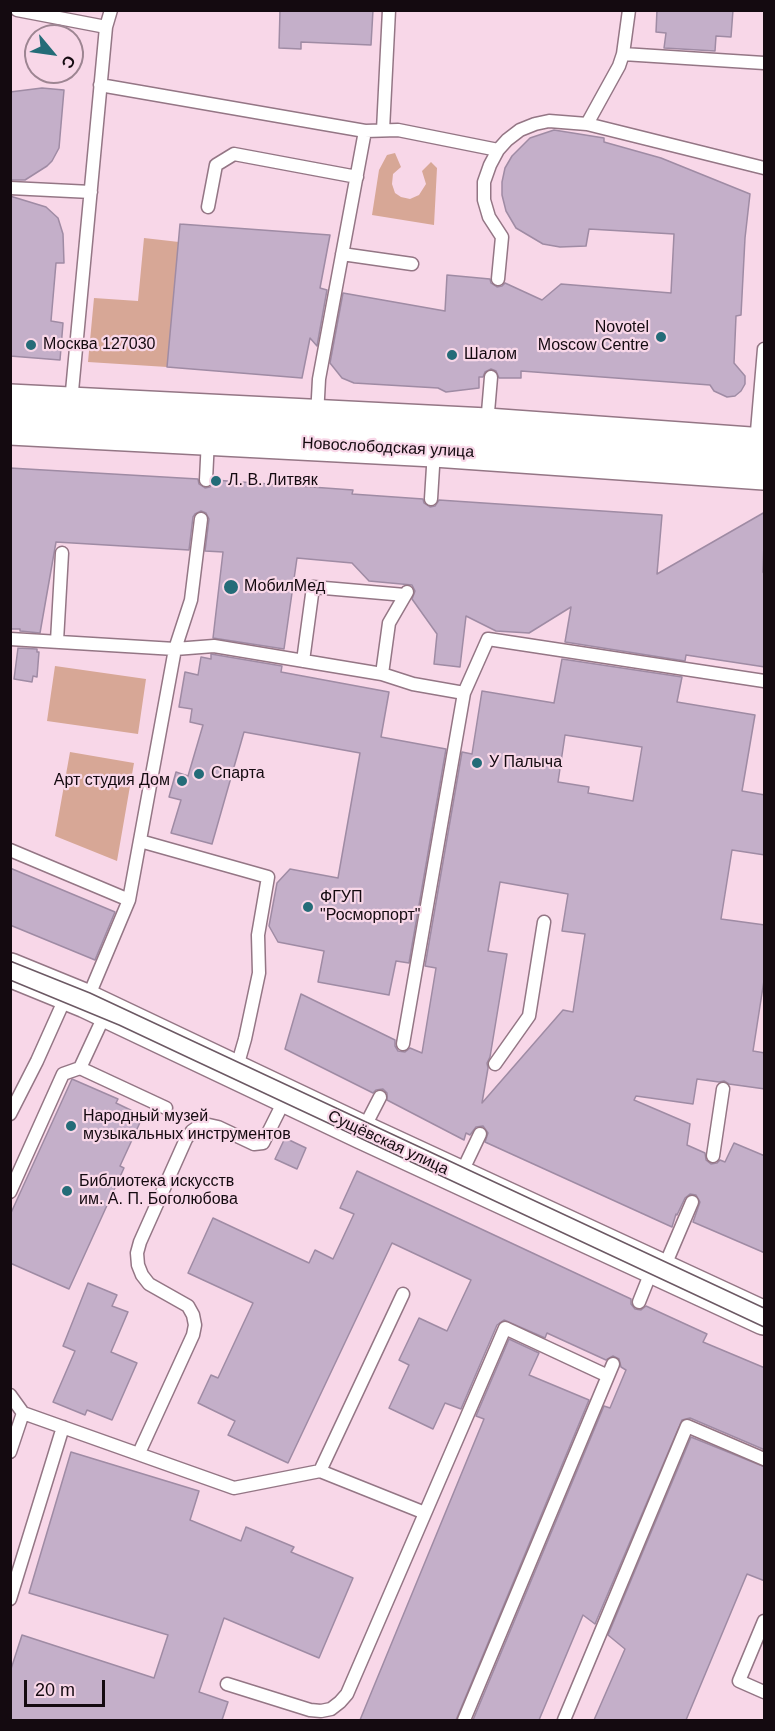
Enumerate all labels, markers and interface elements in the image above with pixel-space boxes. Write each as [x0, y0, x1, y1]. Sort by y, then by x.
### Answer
north arrow [24, 24, 84, 84]
text: С [58, 53, 79, 71]
place label: Novotel Moscow Centre [538, 318, 649, 356]
marker: Novotel Moscow Centre [654, 330, 668, 344]
place label: Москва 127030 [43, 335, 155, 355]
marker: Москва 127030 [24, 338, 38, 352]
place label: Шалом [464, 345, 517, 365]
marker: Шалом [445, 348, 459, 362]
street label: Новослободская улица [301, 434, 475, 462]
place label: Л. В. Литвяк [228, 471, 318, 491]
marker: Л. В. Литвяк [209, 474, 223, 488]
place label: МобилМед [244, 577, 325, 597]
marker: МобилМед [222, 578, 240, 596]
place label: У Палыча [489, 753, 562, 773]
marker: У Палыча [470, 756, 484, 770]
place label: Спарта [211, 764, 265, 784]
marker: Спарта [192, 767, 206, 781]
place label: Арт студия Дом [54, 771, 170, 791]
marker: Арт студия Дом [175, 774, 189, 788]
place label: ФГУП "Росморпорт" [320, 888, 420, 926]
marker: ФГУП "Росморпорт" [301, 900, 315, 914]
place label: Народный музей музыкальных инструментов [83, 1107, 291, 1145]
street label: Сущёвская улица [324, 1107, 452, 1179]
marker: Народный музей музыкальных инструментов [64, 1119, 78, 1133]
place label: Библиотека искусств им. А. П. Боголюбова [79, 1172, 238, 1210]
marker: Библиотека искусств им. А. П. Боголюбова [60, 1184, 74, 1198]
scale bar [27, 1668, 108, 1706]
text: 20 m [35, 1680, 75, 1700]

